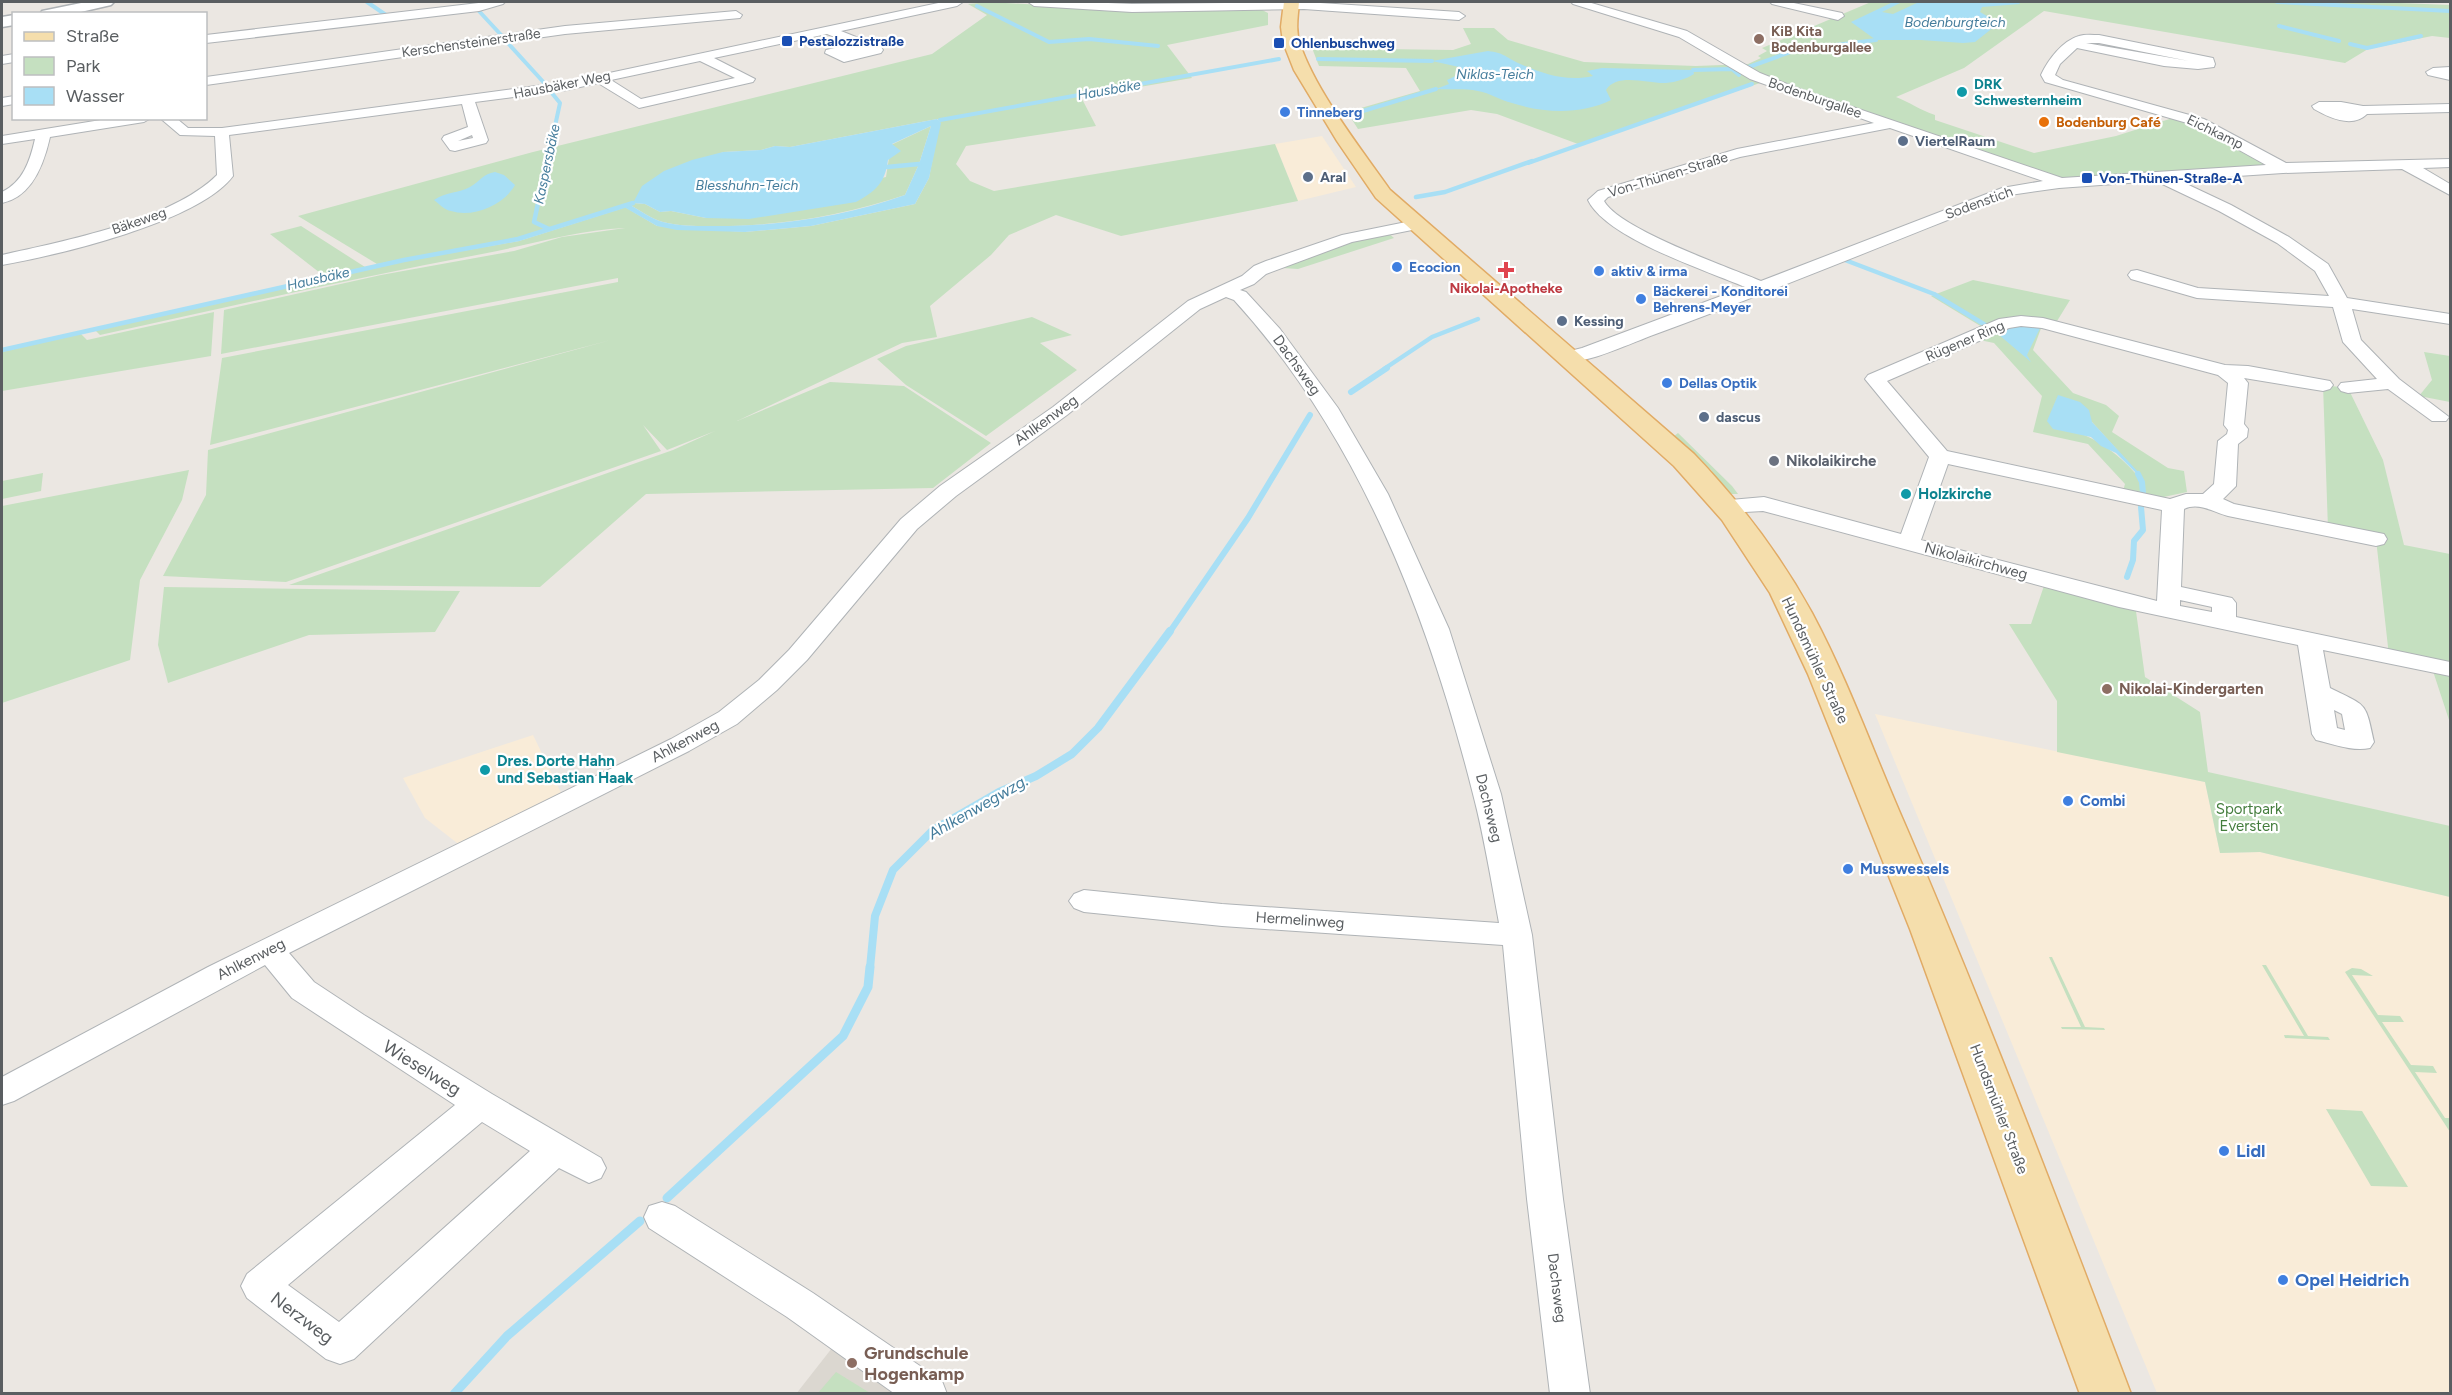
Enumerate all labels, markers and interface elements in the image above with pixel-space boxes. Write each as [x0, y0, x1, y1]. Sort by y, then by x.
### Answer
legend [12, 12, 207, 120]
water label: Bodenburgteich [1904, 14, 2006, 31]
place label: KiB Kita Bodenburgallee [1771, 23, 1872, 56]
text: Straße [66, 25, 119, 47]
street label: Kerschensteinerstraße [400, 25, 542, 61]
marker: KiB Kita Bodenburgallee [1752, 32, 1766, 46]
place label: Pestalozzistraße [799, 33, 904, 50]
marker: Pestalozzistraße [780, 34, 794, 48]
place label: Ohlenbuschweg [1291, 35, 1395, 52]
marker: Ohlenbuschweg [1272, 36, 1286, 50]
text: Park [66, 55, 101, 77]
water label: Niklas-Teich [1456, 66, 1534, 83]
street label: Hausbäker Weg [512, 67, 612, 103]
street label: Bodenburgallee [1766, 74, 1864, 122]
water label: Hausbäke [1076, 76, 1142, 104]
place label: DRK Schwesternheim [1974, 76, 2082, 109]
text: Wasser [66, 85, 124, 107]
marker: DRK Schwesternheim [1955, 85, 1969, 99]
place label: Tinneberg [1297, 104, 1362, 121]
marker: Tinneberg [1278, 105, 1292, 119]
street label: Eichkamp [2184, 111, 2246, 153]
place label: Bodenburg Café [2056, 114, 2161, 131]
marker: Bodenburg Café [2037, 115, 2051, 129]
water label: Kaspersbäke [530, 122, 564, 206]
place label: ViertelRaum [1915, 133, 1995, 150]
marker: ViertelRaum [1896, 134, 1910, 148]
street label: Von-Thünen-Straße [1606, 149, 1730, 201]
place label: Aral [1320, 169, 1346, 186]
marker: Aral [1301, 170, 1315, 184]
place label: Von-Thünen-Straße-A [2099, 170, 2242, 187]
marker: Von-Thünen-Straße-A [2080, 171, 2094, 185]
water label: Blesshuhn-Teich [696, 177, 799, 194]
street label: Sodenstich [1943, 183, 2015, 223]
street label: Bäkeweg [110, 204, 168, 238]
place label: Ecocion [1409, 259, 1460, 276]
marker: Ecocion [1390, 260, 1404, 274]
water label: Hausbäke [285, 263, 351, 294]
marker: Nikolai-Apotheke [1499, 263, 1513, 277]
place label: aktiv & irma [1611, 263, 1687, 280]
marker: aktiv & irma [1592, 264, 1606, 278]
place label: Nikolai-Apotheke [1450, 280, 1563, 297]
place label: Bäckerei - Konditorei Behrens-Meyer [1653, 283, 1788, 316]
marker: Bäckerei - Konditorei Behrens-Meyer [1634, 292, 1648, 306]
place label: Kessing [1574, 313, 1624, 330]
marker: Kessing [1555, 314, 1569, 328]
street label: Rügener Ring [1923, 317, 2007, 365]
street label: Dachsweg [1269, 331, 1325, 399]
place label: Dellas Optik [1679, 375, 1757, 392]
marker: Dellas Optik [1660, 376, 1674, 390]
street label: Ahlkenweg [1011, 391, 1081, 449]
place label: dascus [1716, 409, 1761, 426]
marker: dascus [1697, 410, 1711, 424]
place label: Nikolaikirche [1786, 452, 1877, 470]
marker: Nikolaikirche [1767, 454, 1781, 468]
place label: Holzkirche [1918, 485, 1992, 503]
marker: Holzkirche [1899, 487, 1913, 501]
street label: Nikolaikirchweg [1922, 539, 2030, 583]
street label: Hundsmühler Straße [1778, 594, 1852, 726]
place label: Nikolai-Kindergarten [2119, 680, 2263, 698]
marker: Nikolai-Kindergarten [2100, 682, 2114, 696]
street label: Ahlkenweg [648, 716, 722, 766]
place label: Dres. Dorte Hahn und Sebastian Haak [497, 752, 633, 787]
marker: Dres. Dorte Hahn und Sebastian Haak [478, 763, 492, 777]
water label: Ahlkenwegwzg. [924, 771, 1031, 844]
street label: Dachsweg [1472, 772, 1506, 844]
place label: Combi [2080, 792, 2126, 810]
marker: Combi [2061, 794, 2075, 808]
park label: Sportpark Eversten [2216, 800, 2283, 835]
place label: Musswessels [1860, 860, 1949, 878]
marker: Musswessels [1841, 862, 1855, 876]
street label: Hermelinweg [1255, 908, 1345, 932]
street label: Ahlkenweg [214, 934, 288, 984]
street label: Wieselweg [379, 1035, 465, 1101]
street label: Hundsmühler Straße [1966, 1041, 2032, 1177]
place label: Lidl [2236, 1140, 2266, 1162]
marker: Lidl [2217, 1144, 2231, 1158]
street label: Dachsweg [1544, 1252, 1570, 1324]
place label: Opel Heidrich [2295, 1269, 2409, 1291]
marker: Opel Heidrich [2276, 1273, 2290, 1287]
street label: Nerzweg [266, 1287, 338, 1349]
place label: Grundschule Hogenkamp [864, 1342, 968, 1385]
marker: Grundschule Hogenkamp [845, 1356, 859, 1370]

